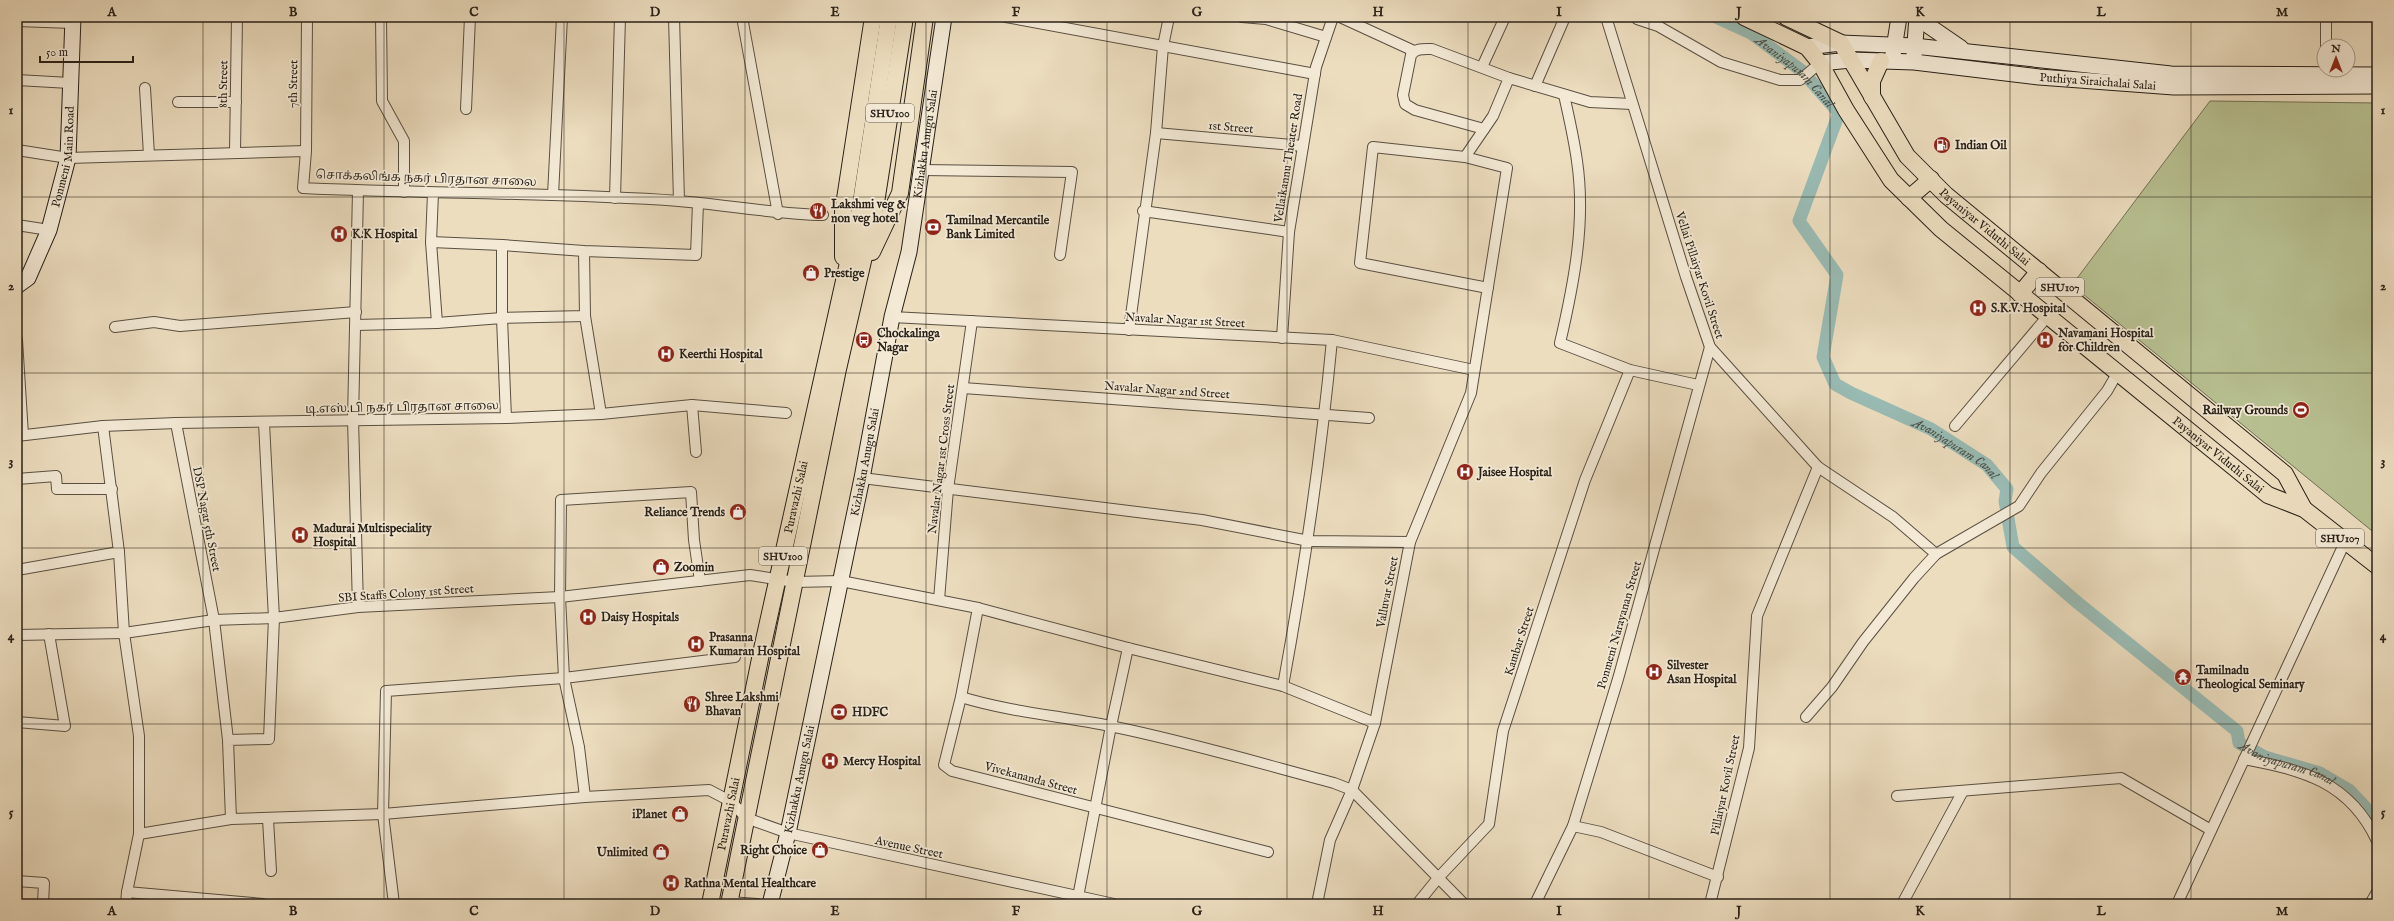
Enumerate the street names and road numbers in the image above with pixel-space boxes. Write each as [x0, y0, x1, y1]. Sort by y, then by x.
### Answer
street label: 8th Street [216, 60, 231, 108]
street label: 7th Street [286, 60, 301, 108]
street label: Puthiya Siraichalai Salai [2039, 70, 2156, 94]
street label: Kizhakku Anugu Salai [910, 89, 941, 200]
street label: Vellaikannu Theater Road [1271, 92, 1306, 225]
road number: SHU100 [866, 104, 914, 122]
street label: Ponmeni Main Road [48, 105, 78, 209]
street label: 1st Street [1208, 118, 1254, 137]
street label: சொக்கலிங்க நகர் பிரதான சாலை [315, 167, 537, 190]
street label: Payaniyar Viduthi Salai [1936, 185, 2033, 269]
street label: Vellai Pillaiyar Kovil Street [1672, 209, 1727, 341]
road number: SHU107 [2036, 278, 2084, 296]
street label: Navalar Nagar 1st Street [1125, 310, 1245, 331]
street label: Navalar Nagar 2nd Street [1104, 379, 1230, 402]
street label: Navalar Nagar 1st Cross Street [925, 383, 958, 535]
street label: டி.எஸ்.பி நகர் பிரதான சாலை [305, 398, 499, 417]
street label: Kizhakku Anugu Salai [847, 407, 883, 518]
street label: Payaniyar Viduthi Salai [2169, 413, 2267, 497]
street label: Puravazhi Salai [781, 459, 812, 535]
street label: DSP Nagar 5th Street [189, 465, 224, 573]
road number: SHU107 [2316, 529, 2364, 547]
road number: SHU100 [759, 547, 807, 565]
street label: Valluvar Street [1373, 555, 1402, 630]
street label: Ponmeni Narayanan Street [1594, 559, 1645, 691]
street label: SBI Staffs Colony 1st Street [338, 581, 474, 606]
street label: Kambar Street [1501, 605, 1538, 677]
street label: Kizhakku Anugu Salai [781, 724, 818, 835]
street label: Pillaiyar Kovil Street [1708, 733, 1743, 837]
street label: Vivekananda Street [982, 759, 1079, 798]
street label: Puravazhi Salai [714, 776, 744, 852]
street label: Avenue Street [873, 833, 944, 862]

